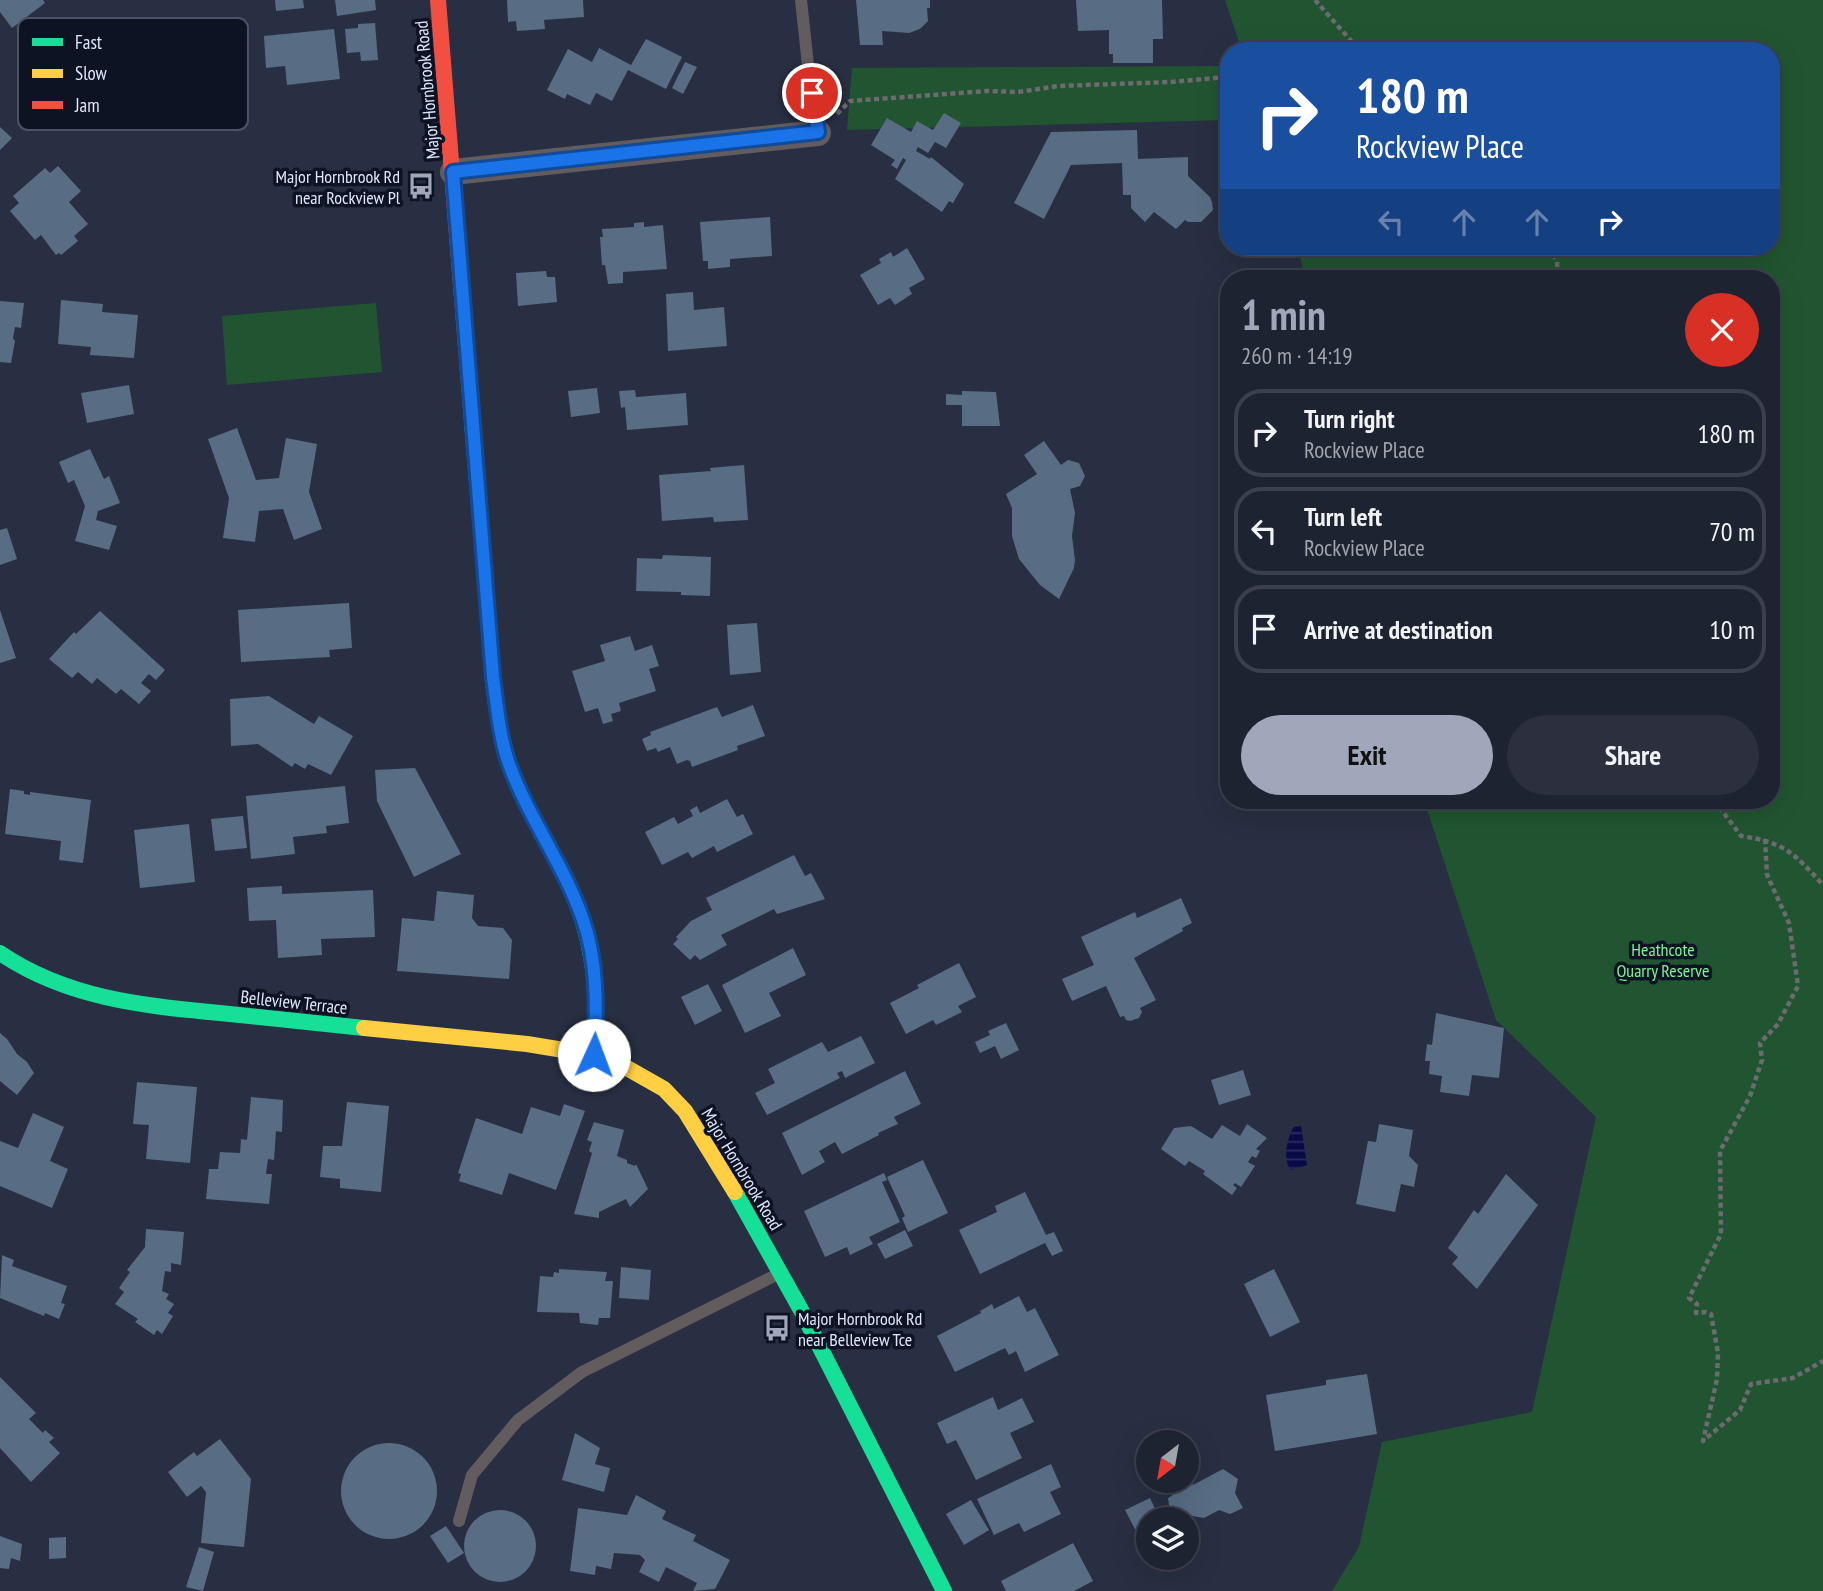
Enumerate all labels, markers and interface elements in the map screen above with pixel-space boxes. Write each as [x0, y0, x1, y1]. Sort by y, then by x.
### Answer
legend [18, 18, 248, 130]
street label: Major Hornbrook Road [409, 20, 445, 160]
text: Fast [75, 30, 103, 54]
text: Slow [75, 61, 108, 85]
pin [782, 63, 842, 123]
text: 180 m [1356, 63, 1469, 127]
icon: right [1241, 70, 1332, 161]
icon: arrive [793, 74, 831, 112]
text: Jam [74, 93, 100, 117]
text: Rockview Place [1356, 125, 1524, 167]
place label: Major Hornbrook Rd near Rockview Pl [276, 165, 401, 209]
bus stop icon: Major Hornbrook Rd near Rockview Pl [406, 171, 436, 201]
icon: left [1372, 203, 1410, 241]
icon: ahead [1445, 203, 1483, 241]
icon: ahead [1518, 203, 1556, 241]
icon: right [1591, 203, 1629, 241]
text: 1 min [1241, 287, 1326, 342]
button: close [1685, 293, 1759, 367]
text: 260 m · 14:19 [1241, 341, 1353, 370]
text: Turn right [1304, 402, 1395, 435]
icon: right [1245, 414, 1283, 452]
text: 180 m [1697, 417, 1755, 450]
text: Rockview Place [1304, 435, 1425, 464]
text: Turn left [1304, 500, 1382, 533]
icon: left [1245, 512, 1283, 550]
text: 70 m [1709, 515, 1755, 548]
text: Rockview Place [1304, 533, 1425, 562]
icon: arrive [1245, 610, 1283, 648]
text: Arrive at destination [1304, 613, 1493, 646]
text: 10 m [1709, 613, 1755, 646]
button: Exit [1241, 715, 1493, 795]
button: Share [1507, 715, 1759, 795]
park label: Heathcote Quarry Reserve [1616, 938, 1710, 982]
street label: Belleview Terrace [239, 985, 349, 1019]
position arrow [557, 1018, 631, 1092]
street label: Major Hornbrook Road [696, 1104, 788, 1234]
place label: Major Hornbrook Rd near Belleview Tce [798, 1307, 922, 1351]
bus stop icon: Major Hornbrook Rd near Belleview Tce [762, 1313, 792, 1343]
north arrow [1136, 1430, 1199, 1493]
map controls [1136, 1430, 1199, 1570]
button: layers [1136, 1507, 1199, 1570]

